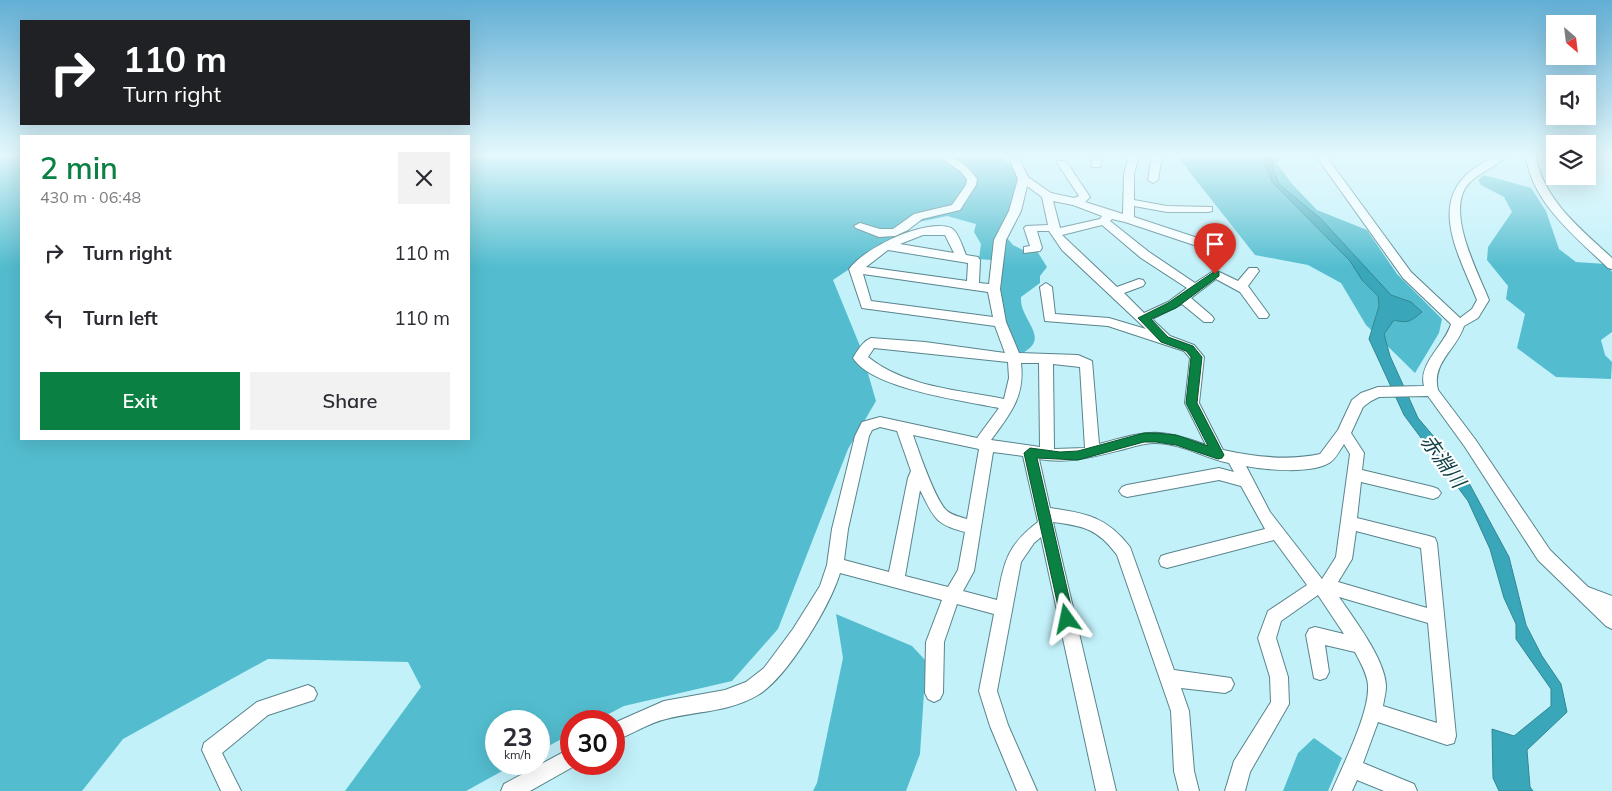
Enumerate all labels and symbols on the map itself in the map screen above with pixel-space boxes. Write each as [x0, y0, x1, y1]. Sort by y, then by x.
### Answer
north arrow [1546, 15, 1596, 65]
pin [1194, 223, 1236, 274]
water label: 赤淵川 [1416, 429, 1472, 494]
position arrow [1040, 592, 1092, 644]
speed limit sign: 30 [560, 710, 625, 775]

